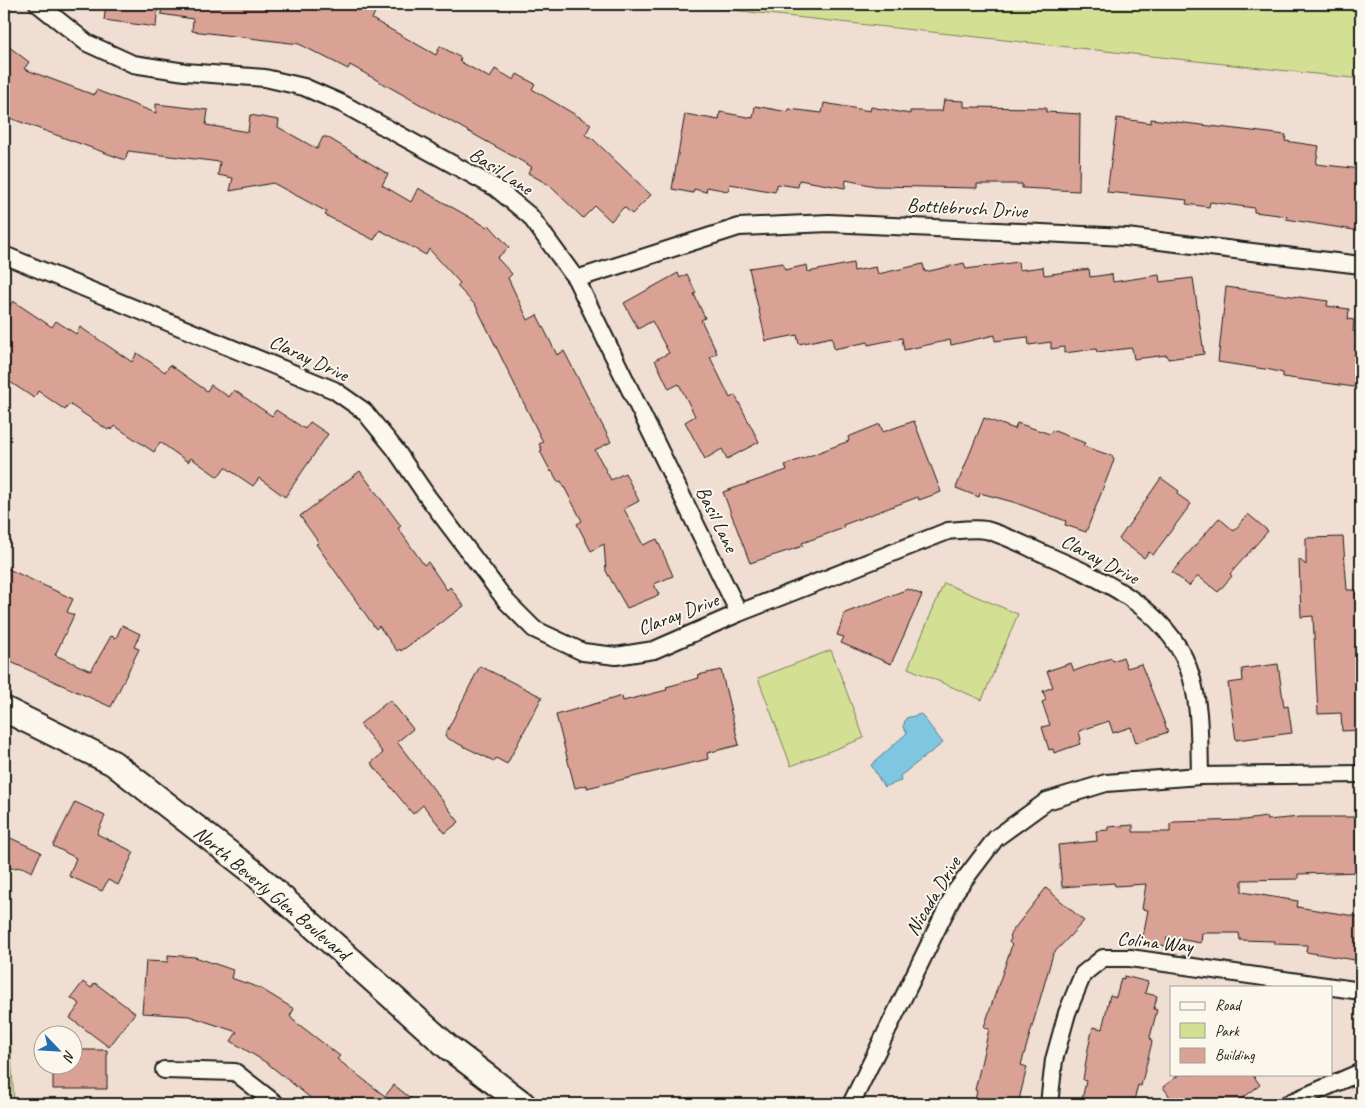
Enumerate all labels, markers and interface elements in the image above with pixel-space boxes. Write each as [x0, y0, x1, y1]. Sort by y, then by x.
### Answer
street label: Basil Lane [465, 141, 538, 201]
street label: Bottlebrush Drive [906, 192, 1029, 224]
street label: Claray Drive [265, 329, 354, 388]
street label: Basil Lane [690, 482, 744, 557]
street label: Claray Drive [1057, 528, 1144, 591]
street label: Claray Drive [634, 587, 723, 641]
street label: North Beverly Glen Boulevard [189, 820, 358, 968]
street label: Nicada Drive [900, 851, 967, 940]
street label: Colina Way [1116, 926, 1196, 959]
legend [1170, 986, 1332, 1076]
text: Road [1215, 996, 1242, 1015]
text: Park [1215, 1022, 1240, 1041]
north arrow [32, 1026, 82, 1076]
text: Building [1215, 1046, 1255, 1065]
text: N [59, 1048, 79, 1065]

